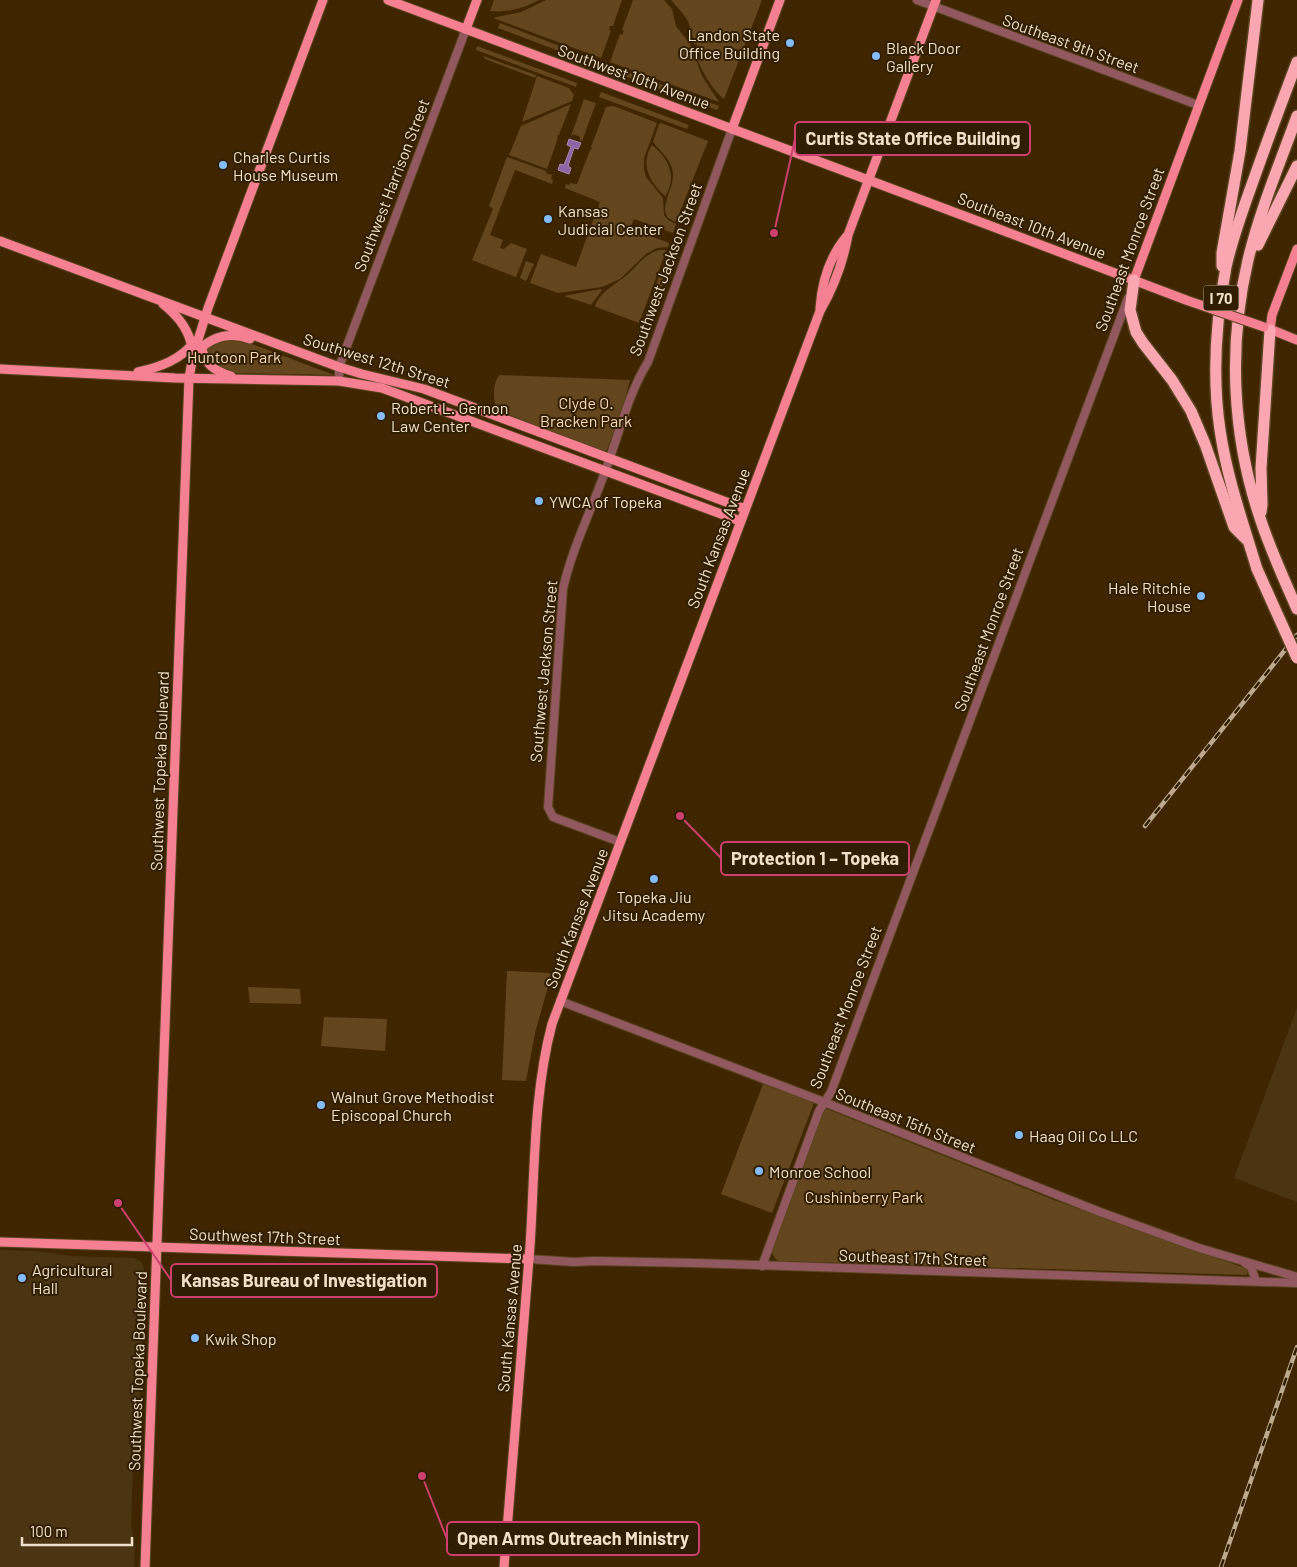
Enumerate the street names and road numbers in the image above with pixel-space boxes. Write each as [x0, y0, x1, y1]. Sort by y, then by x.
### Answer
street label: Southeast 9th Street [1000, 9, 1142, 77]
street label: Southwest 10th Avenue [555, 40, 713, 112]
street label: Southwest Harrison Street [349, 96, 433, 274]
street label: Southeast Monroe Street [1090, 164, 1168, 334]
street label: Southwest Jackson Street [625, 180, 705, 358]
street label: Southeast 10th Avenue [955, 188, 1109, 262]
road number: I 70 [1204, 286, 1238, 310]
street label: Southwest 12th Street [301, 329, 453, 391]
street label: South Kansas Avenue [683, 465, 753, 611]
street label: Southeast Monroe Street [949, 544, 1027, 714]
street label: Southwest Jackson Street [526, 579, 560, 763]
street label: Southwest Topeka Boulevard [146, 671, 172, 871]
street label: South Kansas Avenue [541, 845, 611, 991]
street label: Southeast Monroe Street [805, 923, 885, 1091]
street label: Southeast 15th Street [833, 1083, 979, 1157]
street label: Southwest 17th Street [189, 1224, 341, 1248]
street label: South Kansas Avenue [493, 1243, 525, 1393]
street label: Southeast 17th Street [838, 1245, 988, 1269]
street label: Southwest Topeka Boulevard [124, 1271, 150, 1471]

